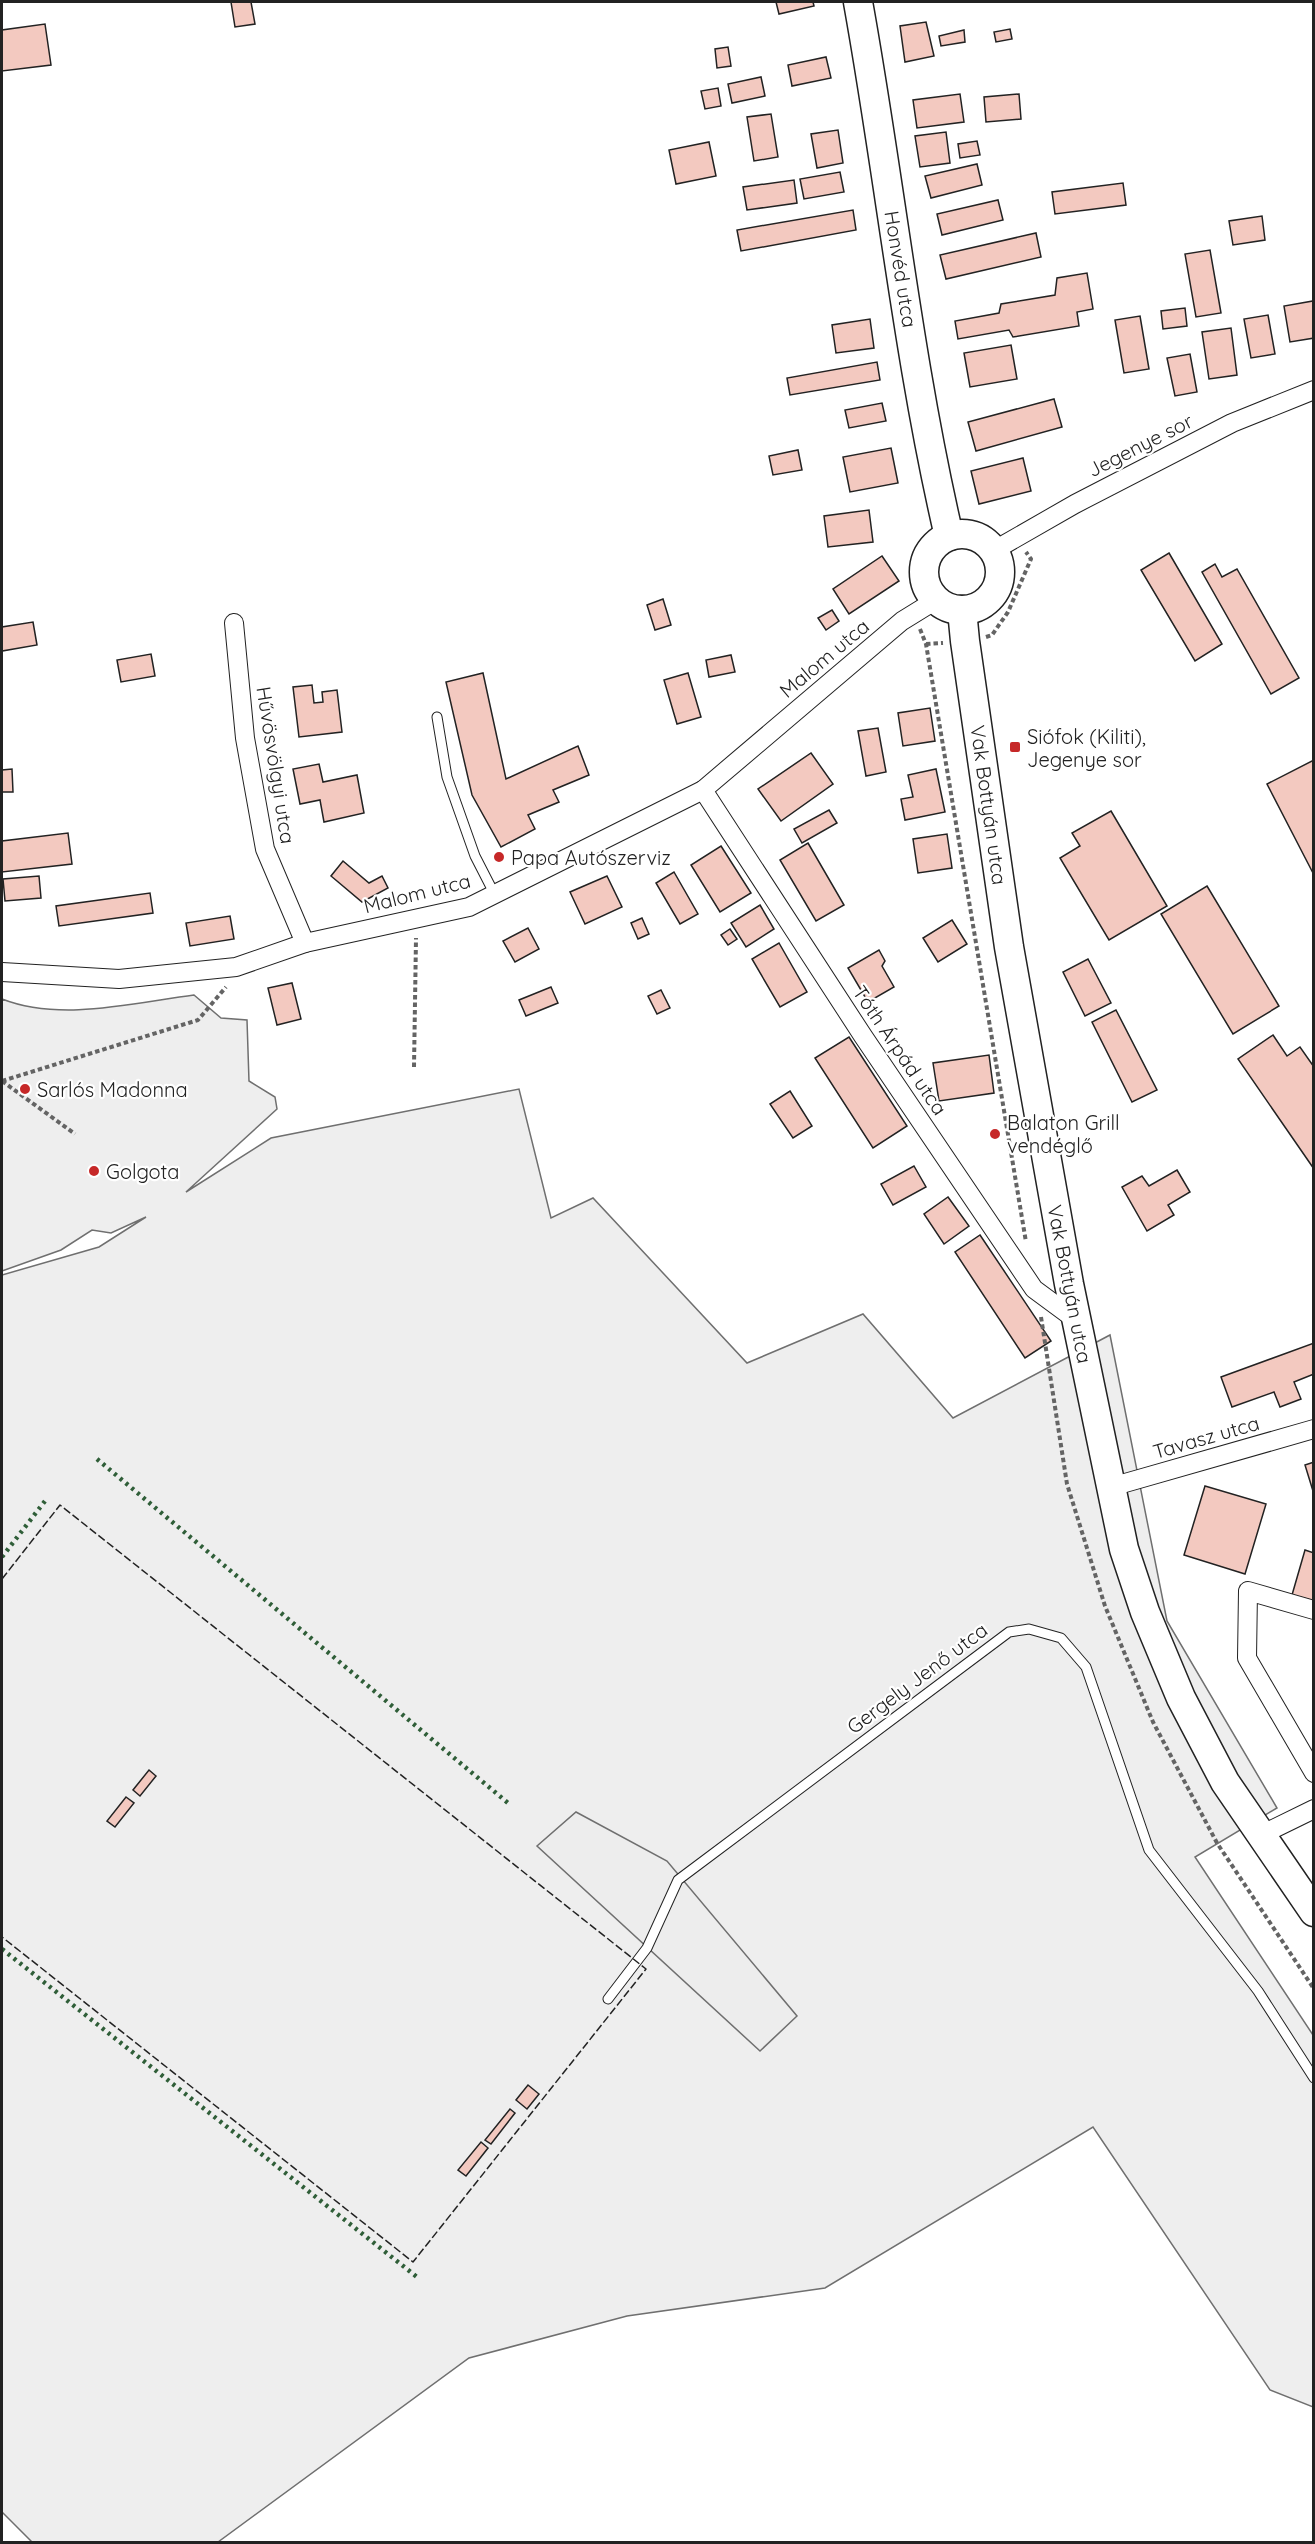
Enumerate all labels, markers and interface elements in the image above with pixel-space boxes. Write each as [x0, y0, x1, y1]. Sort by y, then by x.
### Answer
street label: Honvéd utca [879, 209, 923, 329]
street label: Jegenye sor [1083, 408, 1197, 482]
street label: Malom utca [774, 613, 874, 703]
street label: Hűvösvölgyi utca [251, 685, 301, 845]
street label: Vak Bottyán utca [965, 724, 1013, 886]
place label: Siófok (Kiliti), Jegenye sor [1027, 724, 1146, 772]
marker: Siófok (Kiliti), Jegenye sor [1008, 740, 1022, 754]
place label: Papa Autószerviz [511, 845, 671, 870]
marker: Papa Autószerviz [492, 850, 506, 864]
street label: Malom utca [361, 868, 473, 918]
street label: Tóth Árpád utca [847, 981, 953, 1119]
place label: Sarlós Madonna [37, 1077, 188, 1102]
marker: Sarlós Madonna [18, 1082, 32, 1096]
place label: Balaton Grill vendéglő [1007, 1110, 1120, 1158]
marker: Balaton Grill vendéglő [988, 1127, 1002, 1141]
place label: Golgota [106, 1159, 179, 1184]
marker: Golgota [87, 1164, 101, 1178]
street label: Vak Bottyán utca [1042, 1203, 1098, 1365]
street label: Tavasz utca [1150, 1410, 1262, 1464]
street label: Gergely Jenő utca [842, 1617, 992, 1739]

